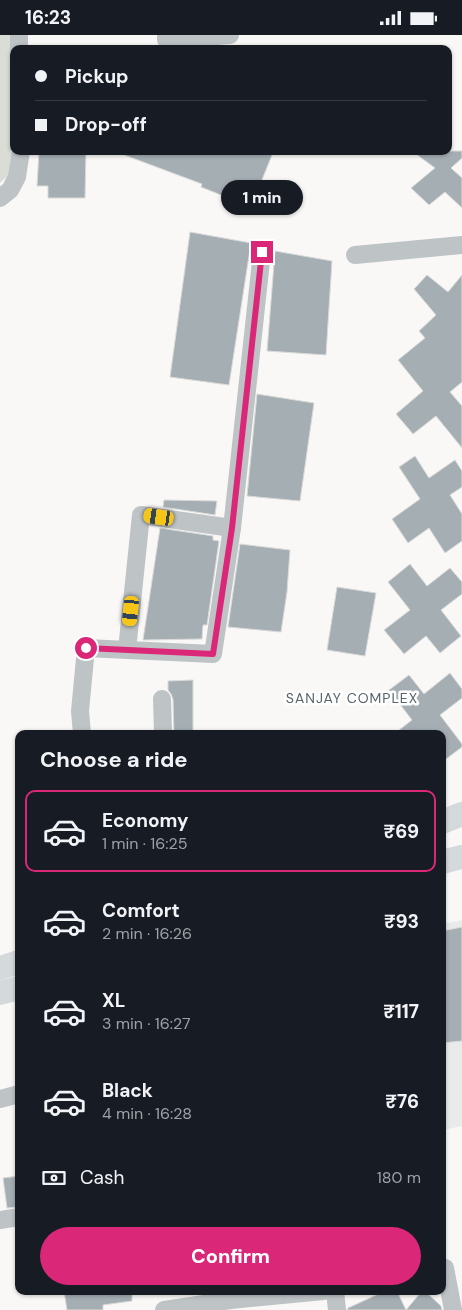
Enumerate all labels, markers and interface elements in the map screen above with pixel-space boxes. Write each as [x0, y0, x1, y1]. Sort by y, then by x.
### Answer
text: 16:23 [25, 5, 71, 30]
text: Pickup [65, 64, 129, 89]
text: Drop-off [65, 112, 147, 137]
callout: 1 min [221, 179, 303, 215]
text: 1 min [242, 187, 282, 208]
route end [251, 241, 273, 263]
car [143, 507, 174, 527]
car [121, 595, 140, 627]
route start [75, 637, 97, 659]
district label: SANJAY COMPLEX [286, 689, 418, 707]
text: Choose a ride [40, 745, 188, 774]
text: Economy [102, 808, 189, 833]
icon: car [42, 809, 87, 854]
text: ₹69 [384, 819, 419, 844]
text: 1 min · 16:25 [102, 833, 187, 854]
text: Comfort [102, 898, 180, 923]
icon: car [42, 899, 87, 944]
text: ₹93 [384, 909, 419, 934]
text: 2 min · 16:26 [102, 923, 192, 944]
text: XL [102, 988, 125, 1013]
icon: car [42, 989, 87, 1034]
text: ₹117 [383, 999, 419, 1024]
text: 3 min · 16:27 [102, 1013, 190, 1034]
text: Black [102, 1078, 153, 1103]
icon: car [42, 1079, 87, 1124]
text: ₹76 [385, 1089, 419, 1114]
text: 4 min · 16:28 [102, 1103, 192, 1124]
icon: cash [40, 1164, 68, 1192]
text: Cash [80, 1165, 124, 1190]
text: 180 m [377, 1167, 421, 1188]
button: Confirm [40, 1227, 421, 1285]

